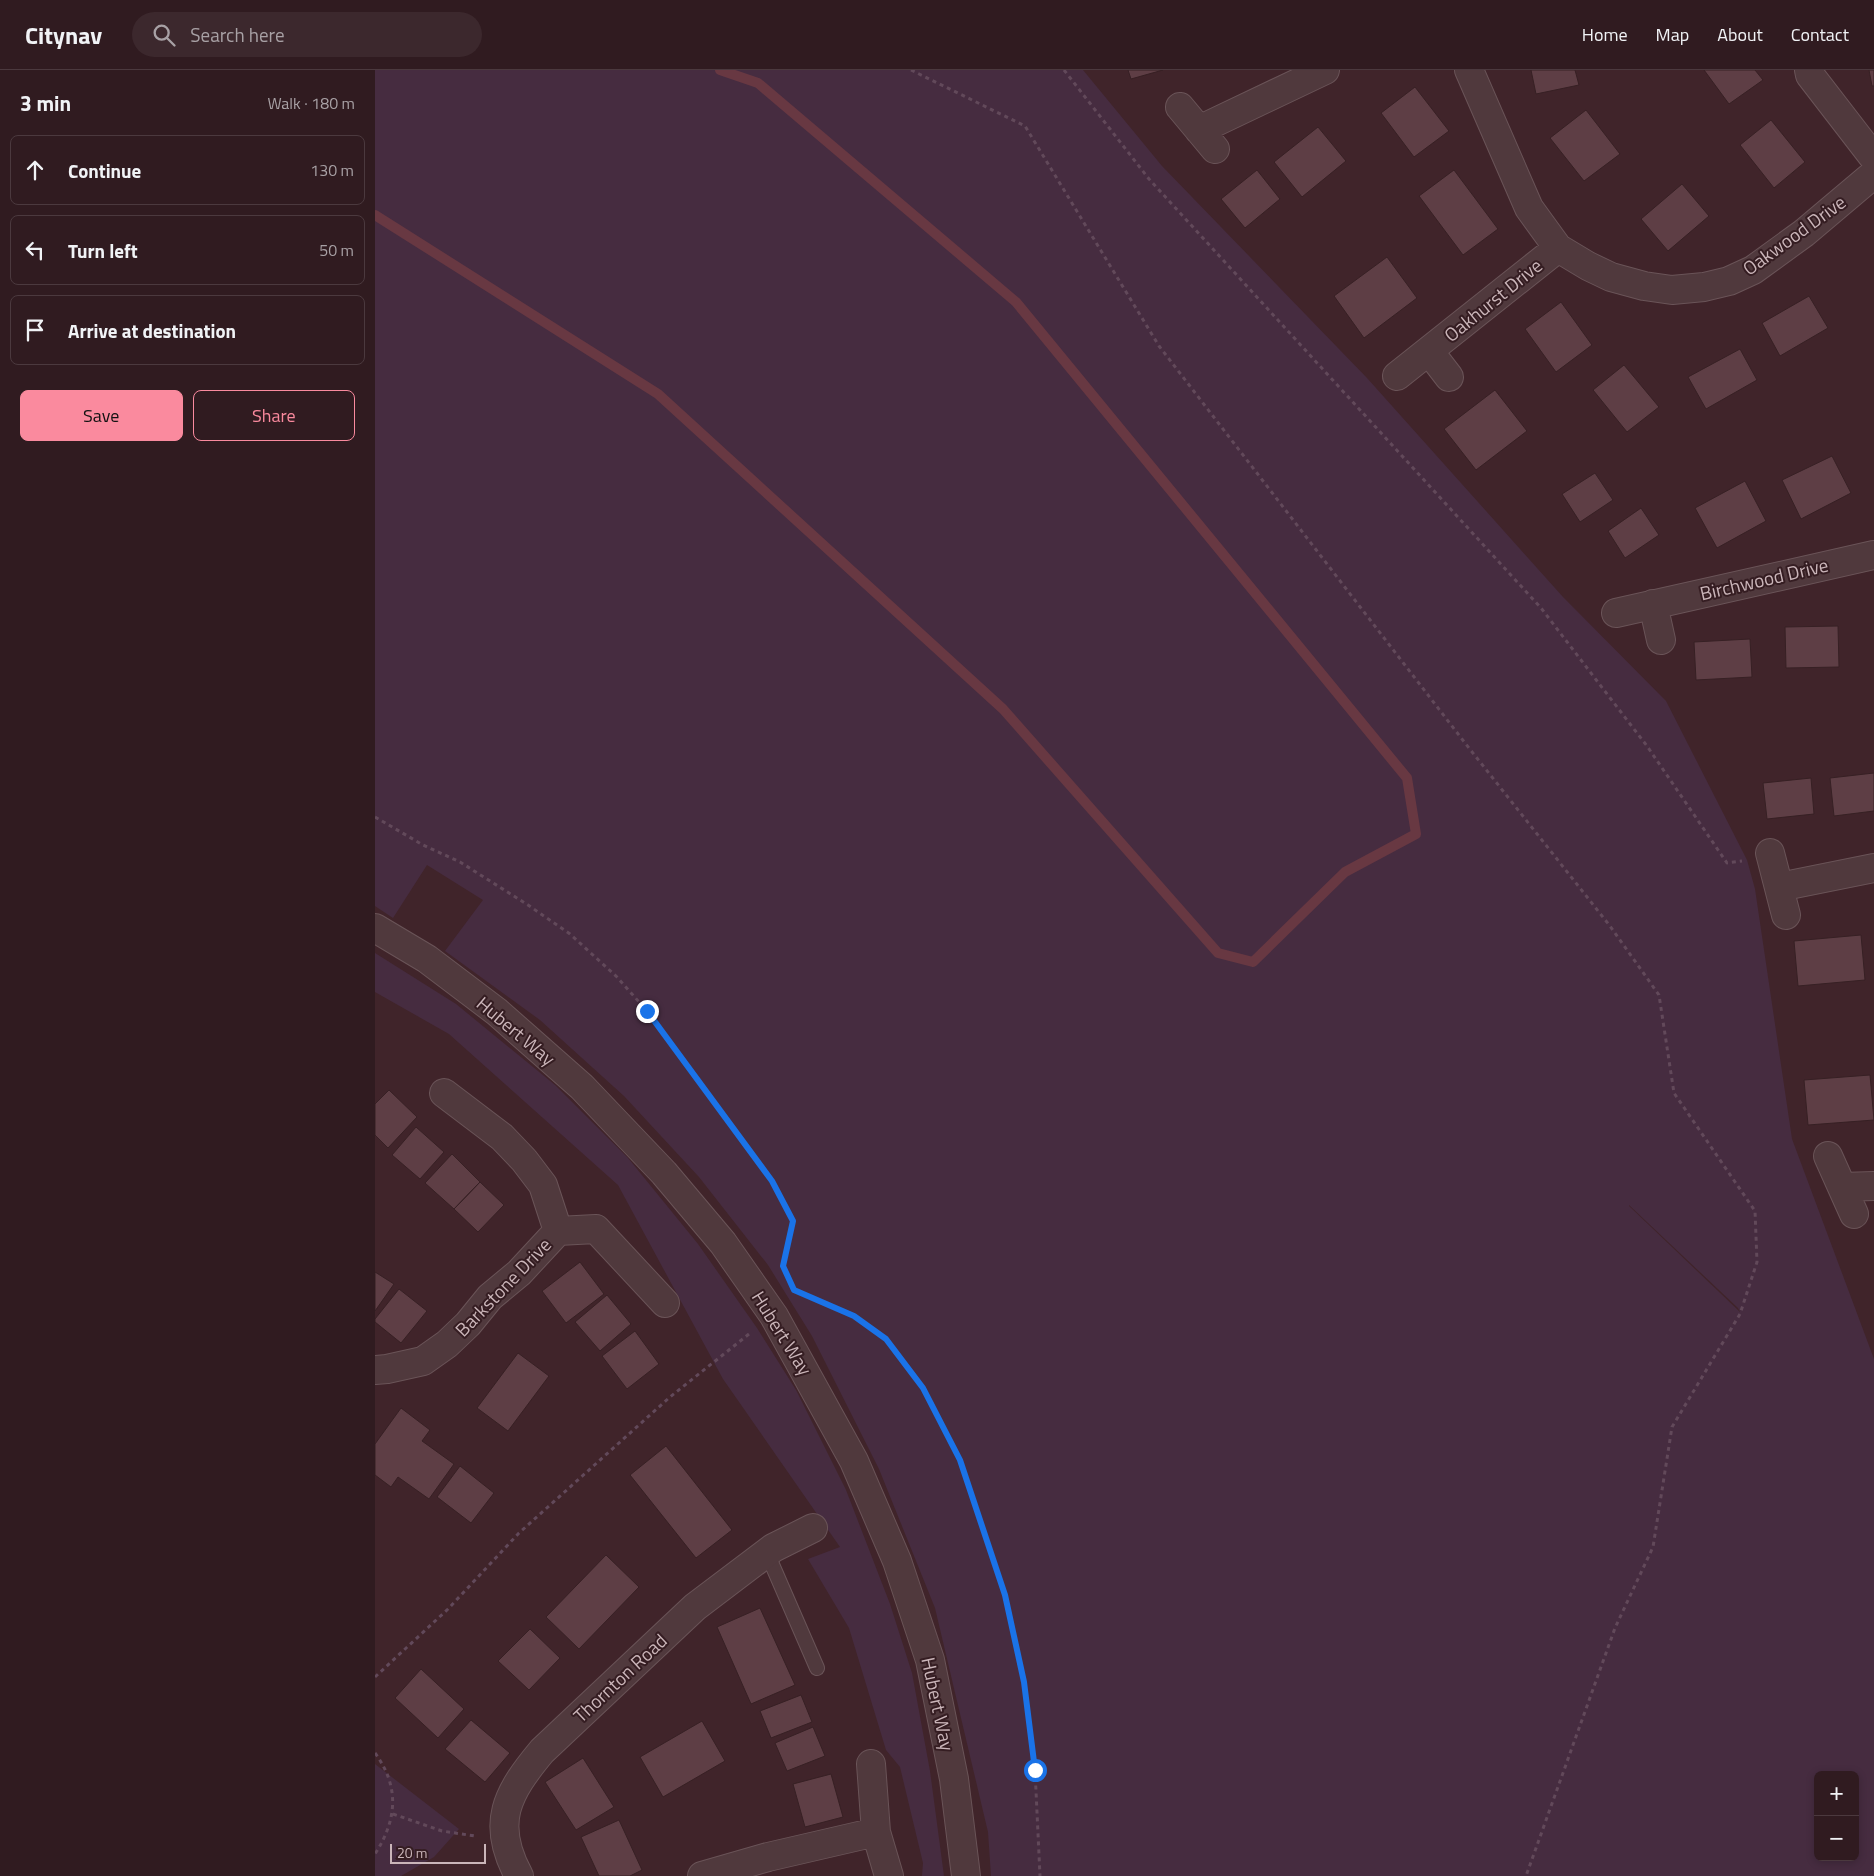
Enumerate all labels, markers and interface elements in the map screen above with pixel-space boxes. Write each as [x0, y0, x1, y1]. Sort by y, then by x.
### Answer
search box [132, 12, 482, 57]
text: Citynav [25, 17, 102, 53]
text: Search here [190, 20, 285, 49]
icon: search [150, 21, 178, 49]
text: Home [1582, 21, 1628, 48]
text: Map [1656, 21, 1689, 48]
text: About [1717, 21, 1763, 48]
text: Contact [1791, 21, 1849, 48]
text: 3 min [20, 87, 71, 119]
text: Walk · 180 m [267, 91, 355, 115]
icon: ahead [21, 156, 49, 184]
text: Continue [68, 156, 141, 185]
text: 130 m [310, 158, 354, 182]
street label: Oakwood Drive [1736, 187, 1851, 282]
icon: left [21, 236, 49, 264]
text: Turn left [68, 236, 138, 265]
text: 50 m [319, 238, 354, 262]
street label: Oakhurst Drive [1437, 251, 1548, 348]
icon: arrive [21, 316, 49, 344]
text: Arrive at destination [68, 316, 236, 345]
button: Save [20, 390, 183, 441]
button: Share [193, 390, 355, 441]
street label: Birchwood Drive [1697, 550, 1831, 607]
street label: Hubert Way [471, 989, 562, 1072]
route end [636, 1000, 659, 1023]
street label: Barkstone Drive [448, 1231, 558, 1343]
street label: Hubert Way [745, 1285, 820, 1381]
street label: Thornton Road [566, 1626, 673, 1729]
street label: Hubert Way [914, 1654, 963, 1753]
route start [1024, 1759, 1047, 1782]
map controls [1814, 1771, 1859, 1861]
button: + [1814, 1771, 1859, 1816]
button: − [1814, 1816, 1859, 1861]
scale bar [390, 1841, 486, 1864]
text: 20 m [397, 1842, 427, 1863]

